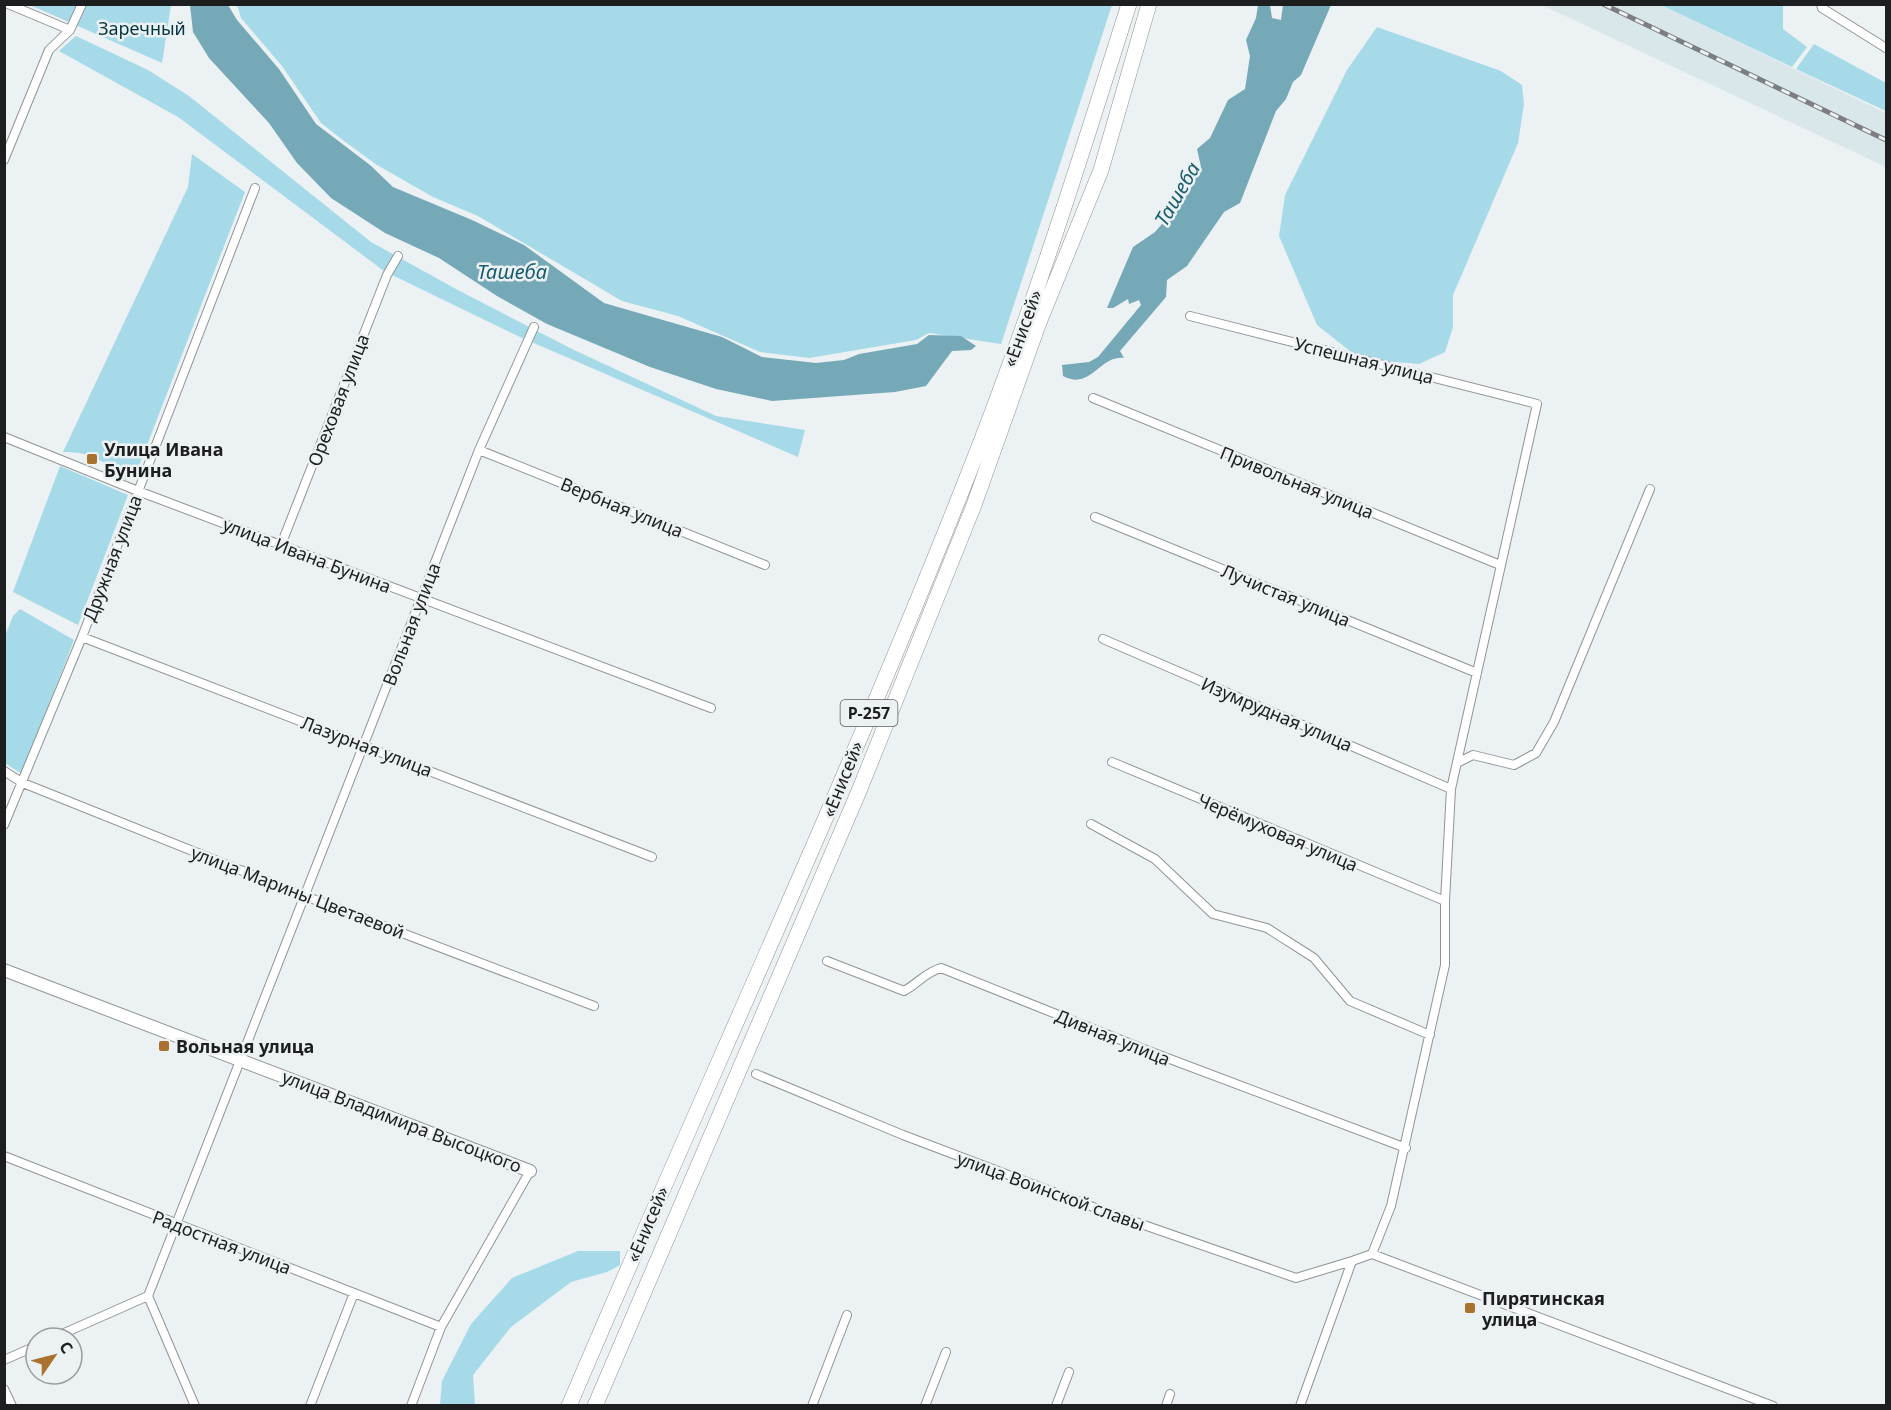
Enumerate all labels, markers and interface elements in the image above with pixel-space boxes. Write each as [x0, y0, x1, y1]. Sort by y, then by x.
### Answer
park label: Заречный [98, 16, 186, 40]
water label: Ташеба [1148, 157, 1206, 231]
water label: Ташеба [477, 258, 547, 285]
street label: «Енисей» [997, 286, 1047, 370]
street label: Ореховая улица [302, 330, 374, 470]
street label: Успешная улица [1292, 331, 1436, 389]
place label: Улица Ивана Бунина [104, 437, 223, 482]
street label: Привольная улица [1217, 440, 1377, 524]
marker: Улица Ивана Бунина [85, 452, 99, 466]
street label: Вербная улица [557, 471, 687, 543]
street label: Дружная улица [77, 491, 147, 625]
street label: улица Ивана Бунина [219, 512, 395, 598]
street label: Лучистая улица [1218, 558, 1354, 632]
street label: Вольная улица [377, 559, 445, 689]
street label: Изумрудная улица [1198, 671, 1356, 757]
road number: Р-257 [840, 700, 898, 726]
street label: Лазурная улица [298, 710, 436, 782]
street label: «Енисей» [816, 737, 868, 821]
street label: Черёмуховая улица [1194, 787, 1362, 877]
street label: улица Марины Цветаевой [188, 840, 408, 944]
street label: Дивная улица [1052, 1003, 1174, 1071]
place label: Вольная улица [176, 1034, 314, 1058]
marker: Вольная улица [157, 1039, 171, 1053]
street label: улица Владимира Высоцкого [279, 1064, 525, 1178]
street label: улица Воинской славы [954, 1146, 1148, 1236]
street label: «Енисей» [620, 1182, 674, 1266]
street label: Радостная улица [149, 1205, 295, 1279]
place label: Пирятинская улица [1481, 1286, 1605, 1331]
marker: Пирятинская улица [1463, 1301, 1477, 1315]
north arrow [24, 1326, 84, 1386]
text: С [54, 1337, 78, 1358]

